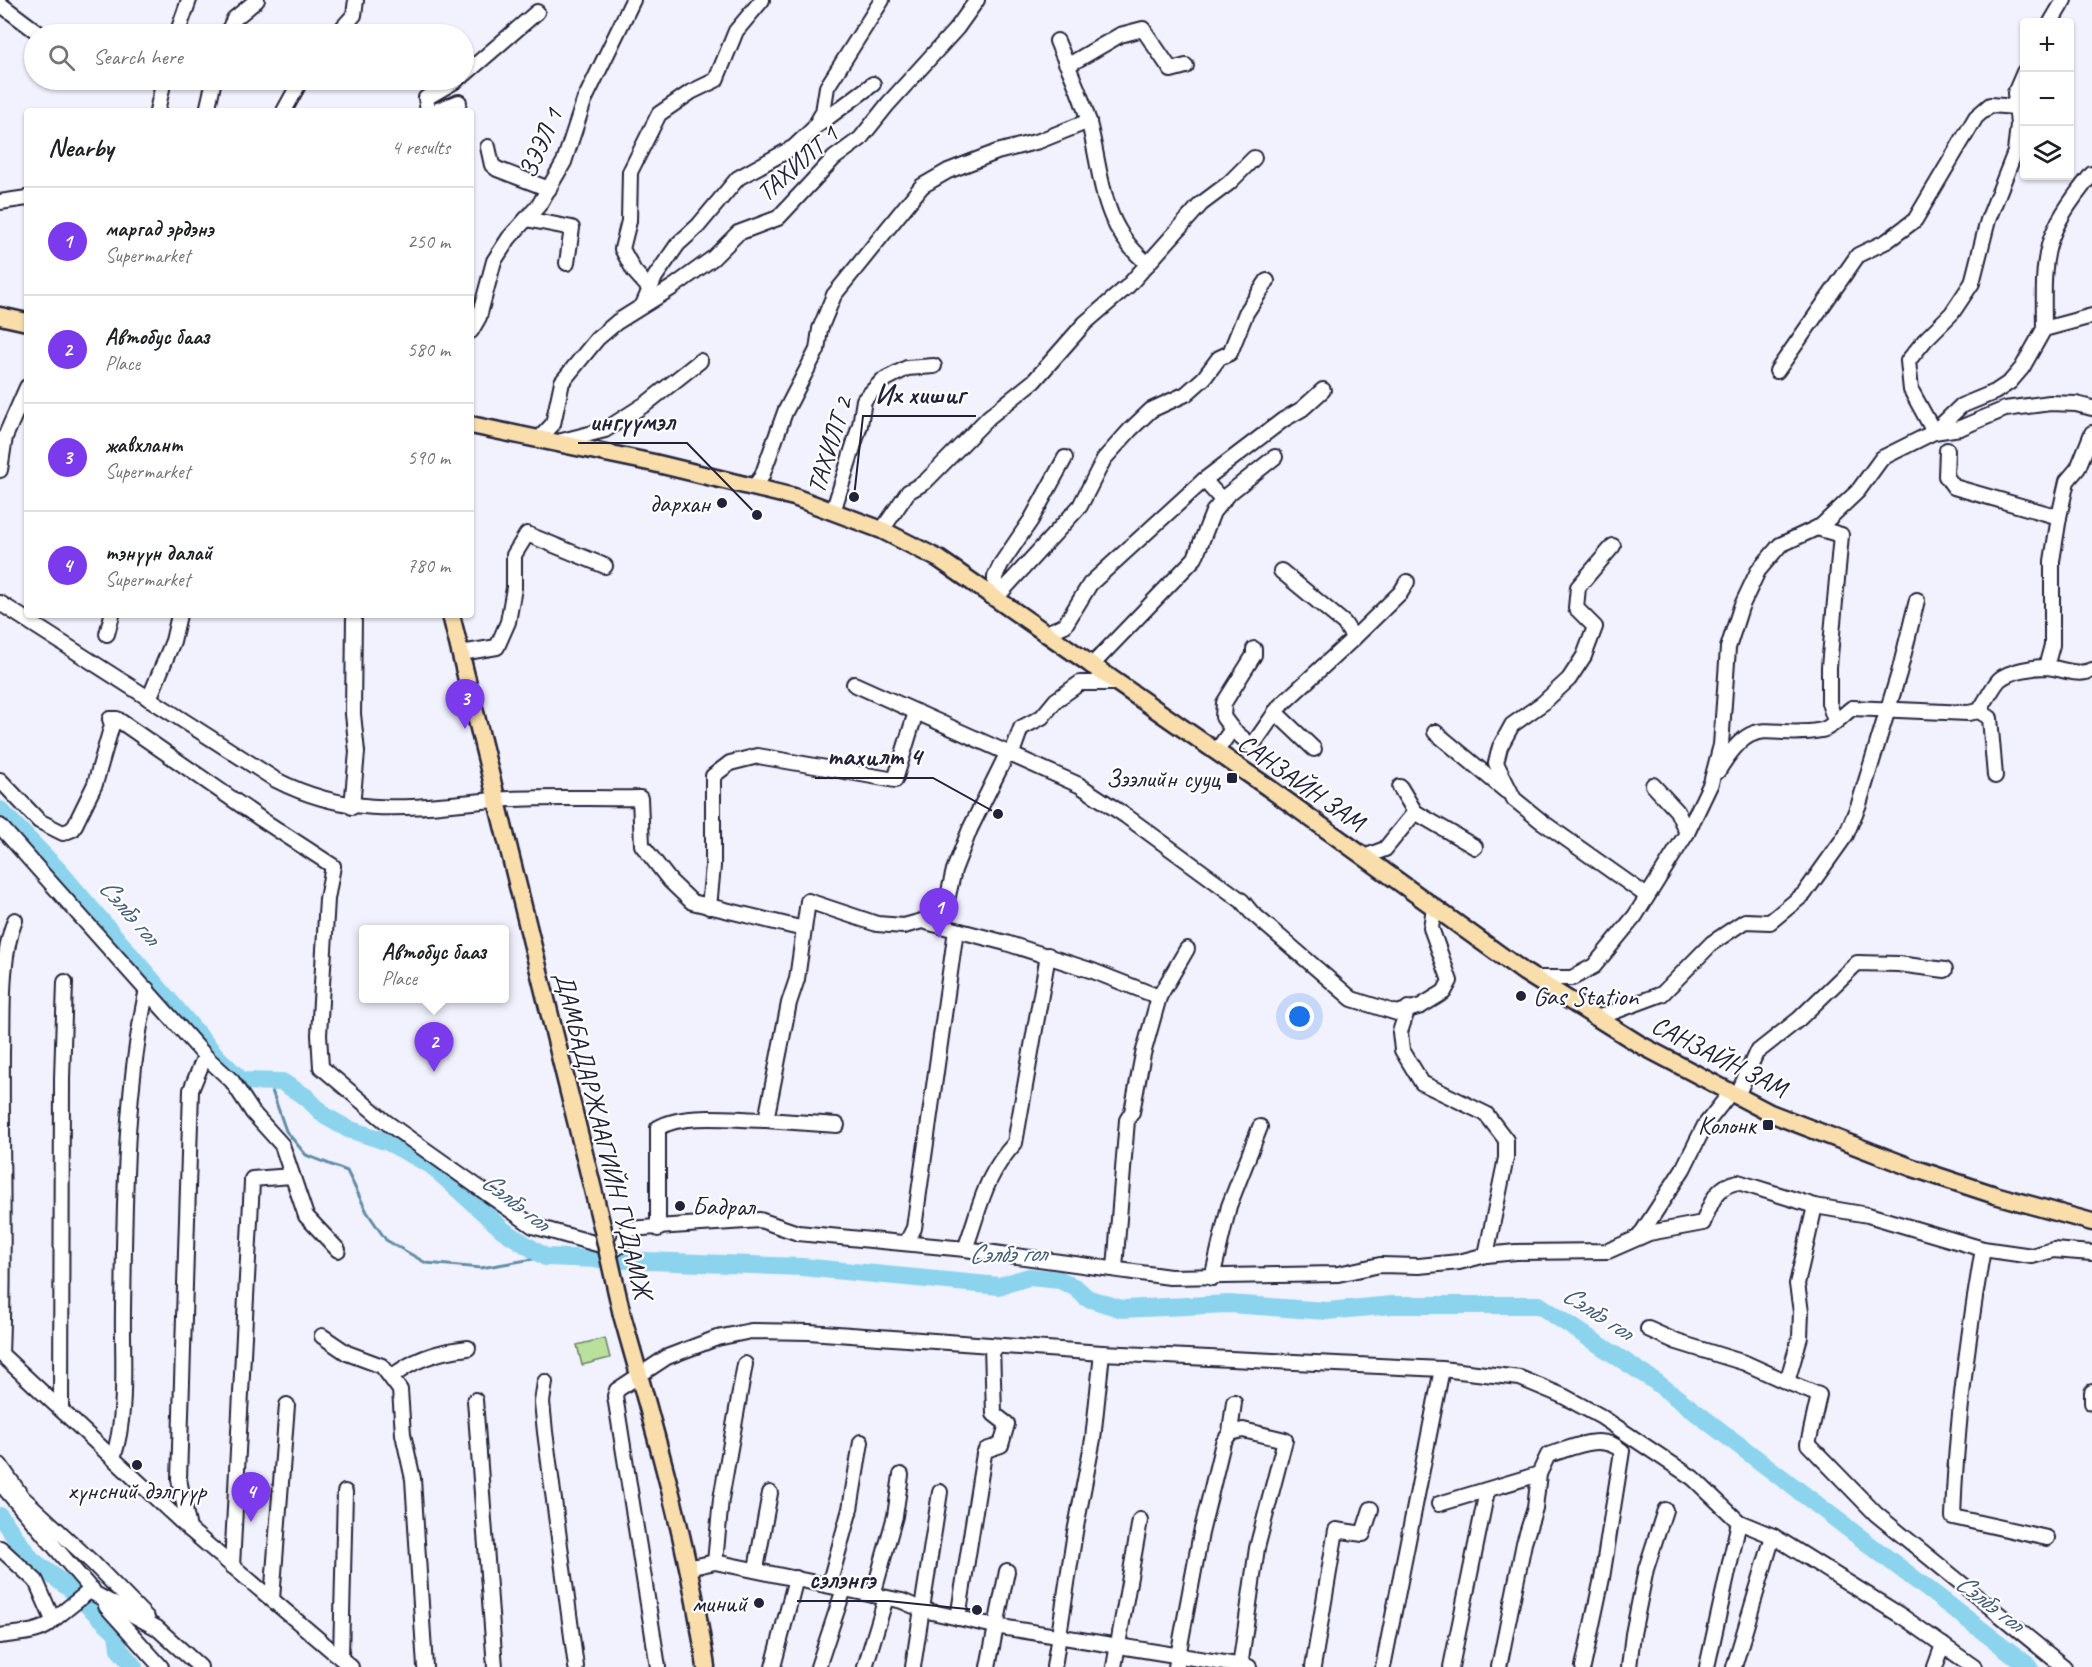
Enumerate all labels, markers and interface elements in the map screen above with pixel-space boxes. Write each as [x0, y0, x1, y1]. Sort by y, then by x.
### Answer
map controls [2020, 18, 2074, 180]
button: + [2020, 18, 2074, 72]
search box [24, 24, 474, 90]
icon: search [45, 41, 78, 74]
text: Search here [93, 43, 183, 71]
button: − [2020, 72, 2074, 126]
street label: ЗЭЭЛ 1 [511, 102, 570, 183]
street label: ТАХИЛТ 1 [750, 117, 846, 209]
button: layers [2020, 126, 2074, 180]
text: Nearby [48, 131, 113, 164]
text: 4 results [391, 135, 450, 160]
text: маргад эрдэнэ [105, 215, 213, 243]
text: 1 [63, 229, 72, 254]
text: 250 m [407, 229, 450, 254]
text: Supermarket [105, 243, 190, 268]
text: Автобус бааз [105, 323, 209, 351]
text: 2 [63, 337, 72, 362]
text: 580 m [407, 337, 450, 362]
text: Place [105, 351, 140, 376]
callout: Их хишиг [863, 371, 976, 416]
text: Их хишиг [875, 377, 969, 411]
street label: ТАХИЛТ 2 [799, 391, 860, 497]
callout: ингүүмэл [578, 398, 687, 443]
text: ингүүмэл [590, 404, 677, 438]
text: жавхлант [105, 431, 183, 459]
text: 3 [63, 445, 72, 470]
text: 590 m [407, 445, 450, 470]
text: Supermarket [105, 459, 190, 484]
place label: дархан [650, 487, 711, 520]
marker: дархан [715, 496, 729, 510]
text: тэнүүн далай [105, 539, 212, 567]
text: 4 [63, 553, 72, 578]
text: 780 m [407, 553, 450, 578]
text: Supermarket [105, 567, 190, 592]
pin: 3 [446, 680, 484, 729]
street label: САНЗАЙН ЗАМ [1231, 726, 1373, 839]
callout: тахилт 4 [815, 733, 933, 778]
text: тахилт 4 [827, 739, 924, 773]
place label: Зээлийн сууц [1106, 762, 1222, 795]
marker: Зээлийн сууц [1225, 771, 1239, 785]
water label: Сэлбэ гол [92, 871, 171, 954]
pin: 1 [920, 888, 958, 938]
popup [359, 925, 509, 1003]
text: Автобус бааз [382, 938, 486, 966]
text: Place [382, 966, 417, 991]
street label: ДАМБАДАРЖААГИЙН ГУДАМЖ [547, 968, 661, 1307]
place label: Gas Station [1533, 980, 1639, 1013]
marker: Gas Station [1514, 989, 1528, 1003]
your location [1285, 1002, 1314, 1031]
street label: САНЗАЙН ЗАМ [1646, 1008, 1795, 1105]
pin: 2 [414, 1022, 454, 1072]
place label: Колонк [1698, 1109, 1757, 1142]
marker: Колонк [1761, 1118, 1775, 1132]
water label: Сэлбэ гол [475, 1164, 560, 1241]
place label: Бадрал [692, 1190, 757, 1223]
marker: Бадрал [673, 1199, 687, 1213]
water label: Сэлбэ гол [968, 1235, 1050, 1271]
water label: Сэлбэ гол [1556, 1277, 1643, 1349]
marker: хүнсний дэлгүүр [130, 1458, 144, 1472]
pin: 4 [232, 1472, 270, 1522]
place label: хүнсний дэлгүүр [68, 1474, 208, 1507]
callout: сэлэнгэ [797, 1556, 888, 1601]
text: сэлэнгэ [809, 1562, 878, 1596]
water label: Сэлбэ гол [1949, 1565, 2034, 1641]
place label: миний [692, 1587, 749, 1620]
marker: миний [752, 1596, 766, 1610]

